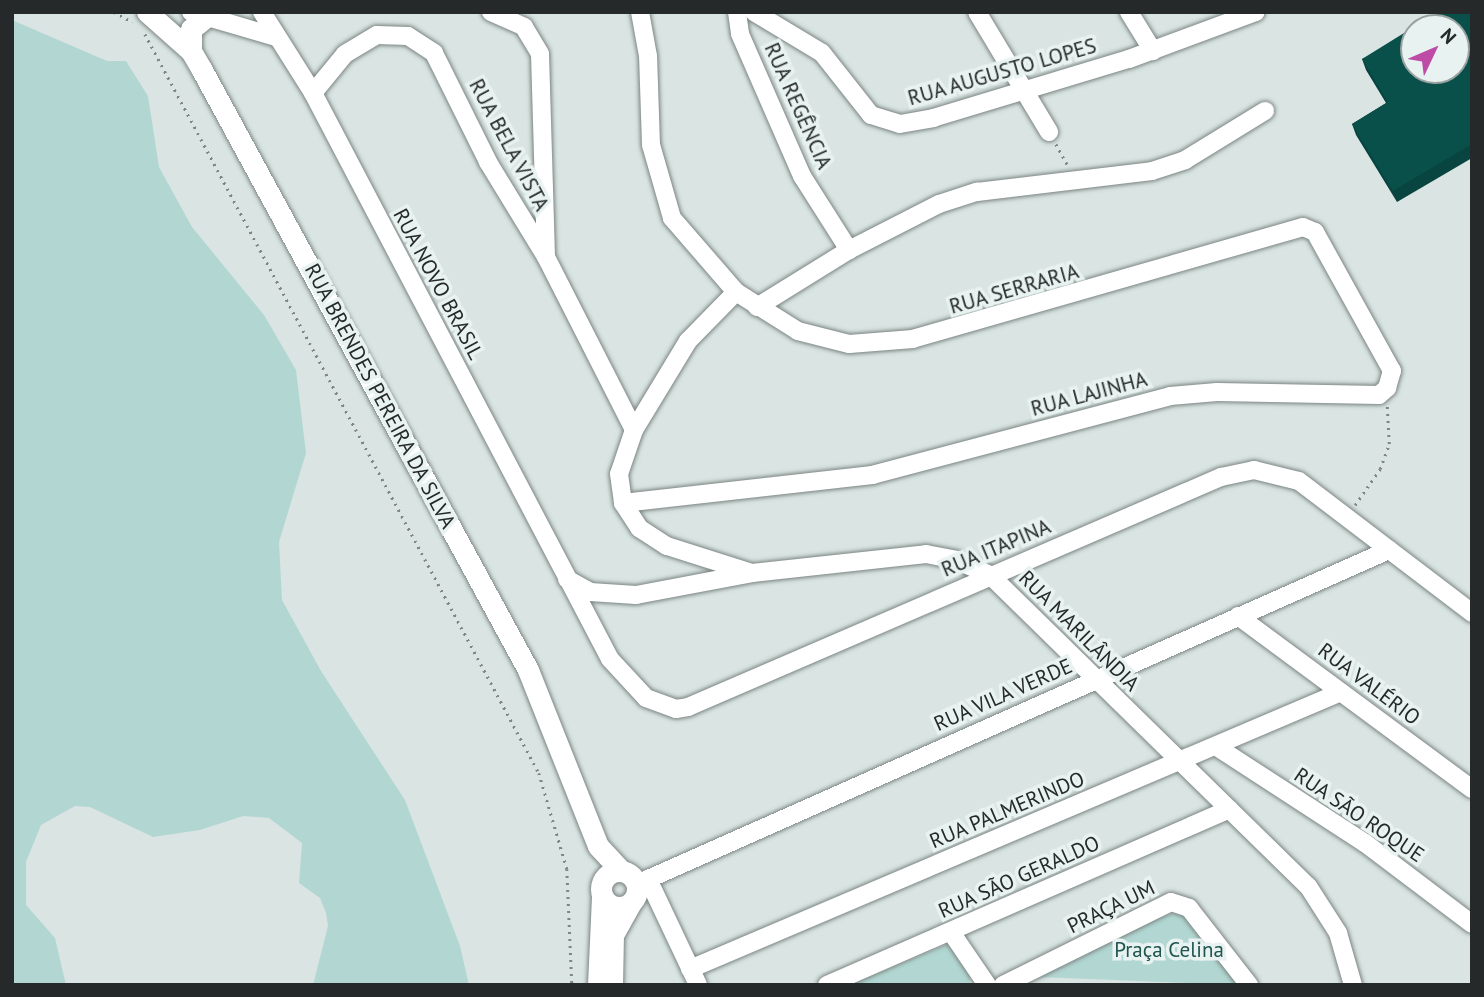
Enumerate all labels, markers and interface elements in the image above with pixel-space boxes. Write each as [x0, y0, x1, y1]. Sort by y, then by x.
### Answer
north arrow [1400, 14, 1470, 84]
text: N [1436, 23, 1462, 49]
street label: RUA AUGUSTO LOPES [904, 33, 1100, 111]
street label: RUA REGÊNCIA [759, 39, 837, 173]
street label: RUA BELA VISTA [463, 74, 555, 216]
street label: RUA NOVO BRASIL [387, 204, 489, 364]
street label: RUA BRENDES PEREIRA DA SILVA [299, 258, 461, 534]
street label: RUA SERRARIA [946, 258, 1082, 320]
street label: RUA LAJINHA [1028, 366, 1150, 422]
street label: RUA ITAPINA [937, 514, 1055, 582]
street label: RUA MARILÂNDIA [1013, 565, 1145, 697]
street label: RUA VALÉRIO [1313, 637, 1425, 731]
street label: RUA VILA VERDE [929, 653, 1077, 737]
street label: RUA SÃO ROQUE [1289, 762, 1429, 868]
street label: RUA PALMERINDO [926, 766, 1088, 854]
street label: RUA SÃO GERALDO [934, 830, 1104, 924]
street label: PRAÇA UM [1063, 875, 1159, 939]
park label: Praça Celina [1114, 937, 1224, 963]

